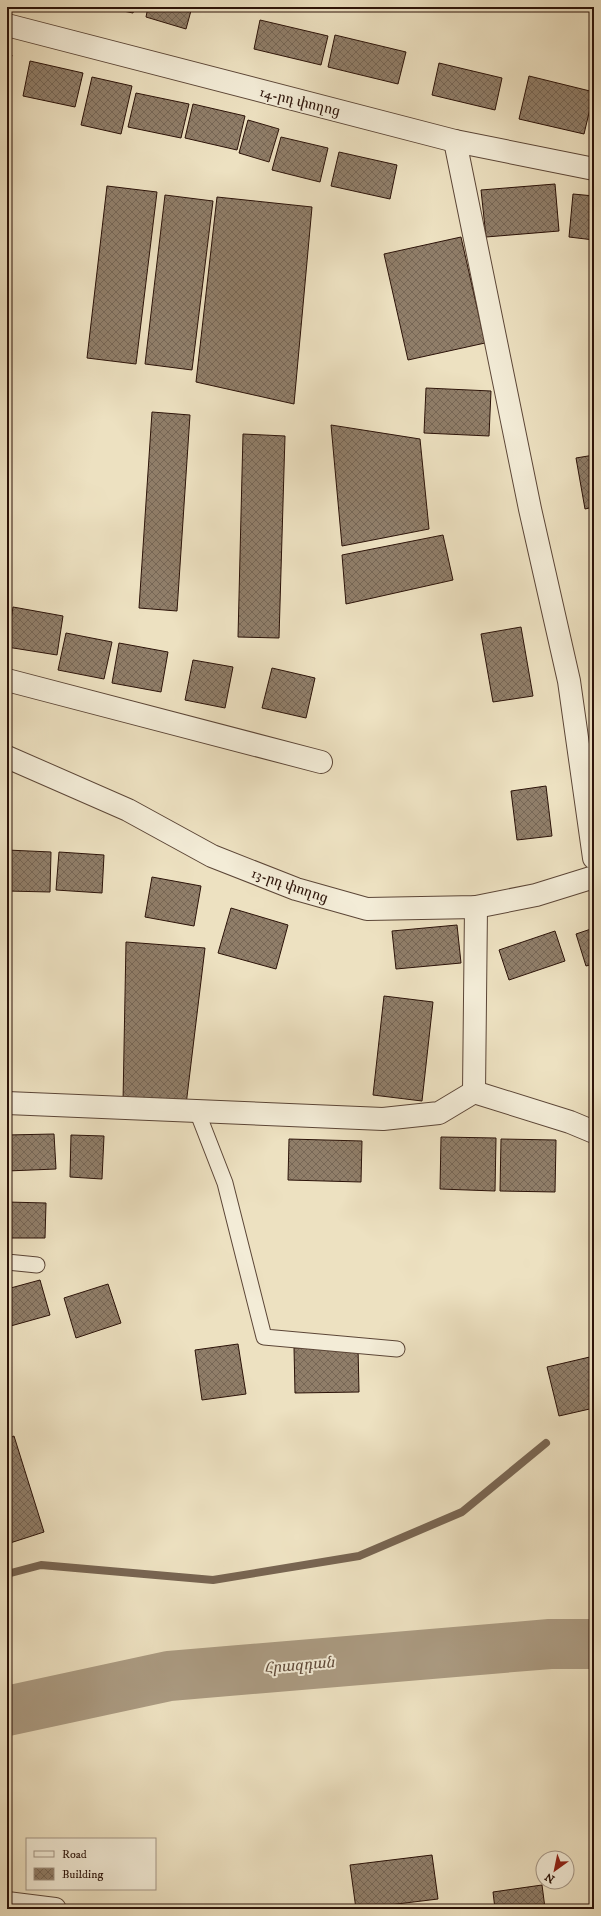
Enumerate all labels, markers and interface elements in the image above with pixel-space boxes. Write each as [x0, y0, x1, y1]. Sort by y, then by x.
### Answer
street label: 14-րդ փողոց [257, 83, 342, 121]
street label: 13-րդ փողոց [249, 864, 330, 907]
water label: Հրազդան [263, 1653, 336, 1678]
legend [26, 1838, 156, 1890]
text: Road [62, 1847, 87, 1862]
north arrow [535, 1850, 575, 1890]
text: Building [62, 1867, 103, 1882]
text: N [542, 1869, 558, 1886]

